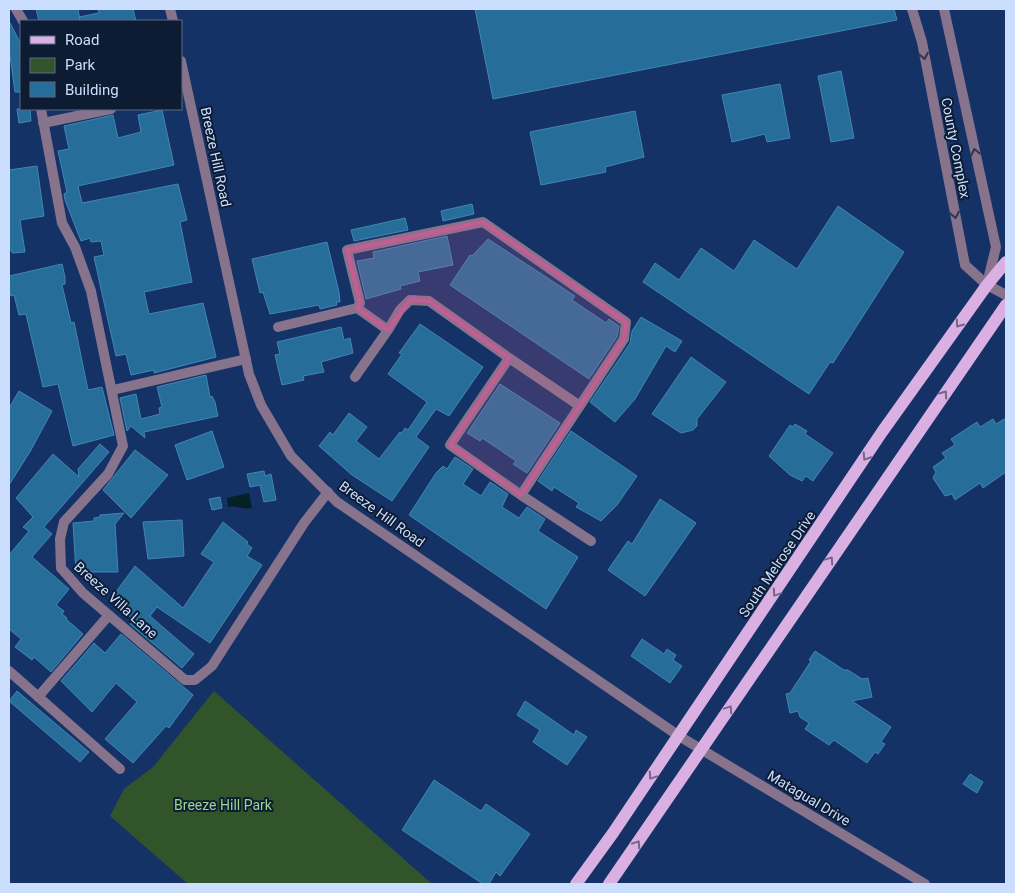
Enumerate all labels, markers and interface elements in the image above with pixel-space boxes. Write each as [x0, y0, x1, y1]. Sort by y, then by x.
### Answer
legend [20, 20, 182, 110]
text: Road [65, 31, 99, 49]
one-way arrow [919, 51, 929, 60]
text: Park [65, 56, 96, 74]
text: Building [65, 81, 119, 99]
street label: County Complex [938, 96, 974, 200]
street label: Breeze Hill Road [198, 106, 234, 208]
one-way arrow [970, 147, 981, 156]
one-way arrow [950, 211, 960, 220]
one-way arrow [956, 318, 965, 328]
one-way arrow [938, 390, 947, 400]
one-way arrow [863, 452, 872, 461]
street label: Breeze Hill Road [336, 478, 428, 550]
street label: South Melrose Drive [735, 508, 819, 620]
one-way arrow [824, 556, 833, 566]
street label: Breeze Villa Lane [71, 558, 161, 642]
one-way arrow [773, 587, 782, 597]
one-way arrow [723, 705, 732, 714]
street label: Matagual Drive [765, 767, 853, 829]
one-way arrow [649, 770, 658, 780]
park label: Breeze Hill Park [174, 797, 273, 813]
one-way arrow [631, 840, 640, 850]

